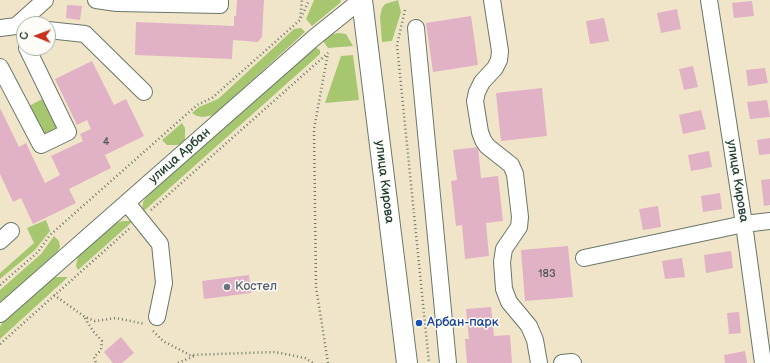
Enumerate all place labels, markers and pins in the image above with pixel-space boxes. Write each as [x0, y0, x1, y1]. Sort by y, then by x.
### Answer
place label: Костел [235, 279, 277, 295]
marker: Костел [222, 282, 232, 292]
place label: Арбан-парк [427, 315, 499, 331]
marker: Арбан-парк [414, 318, 424, 328]

